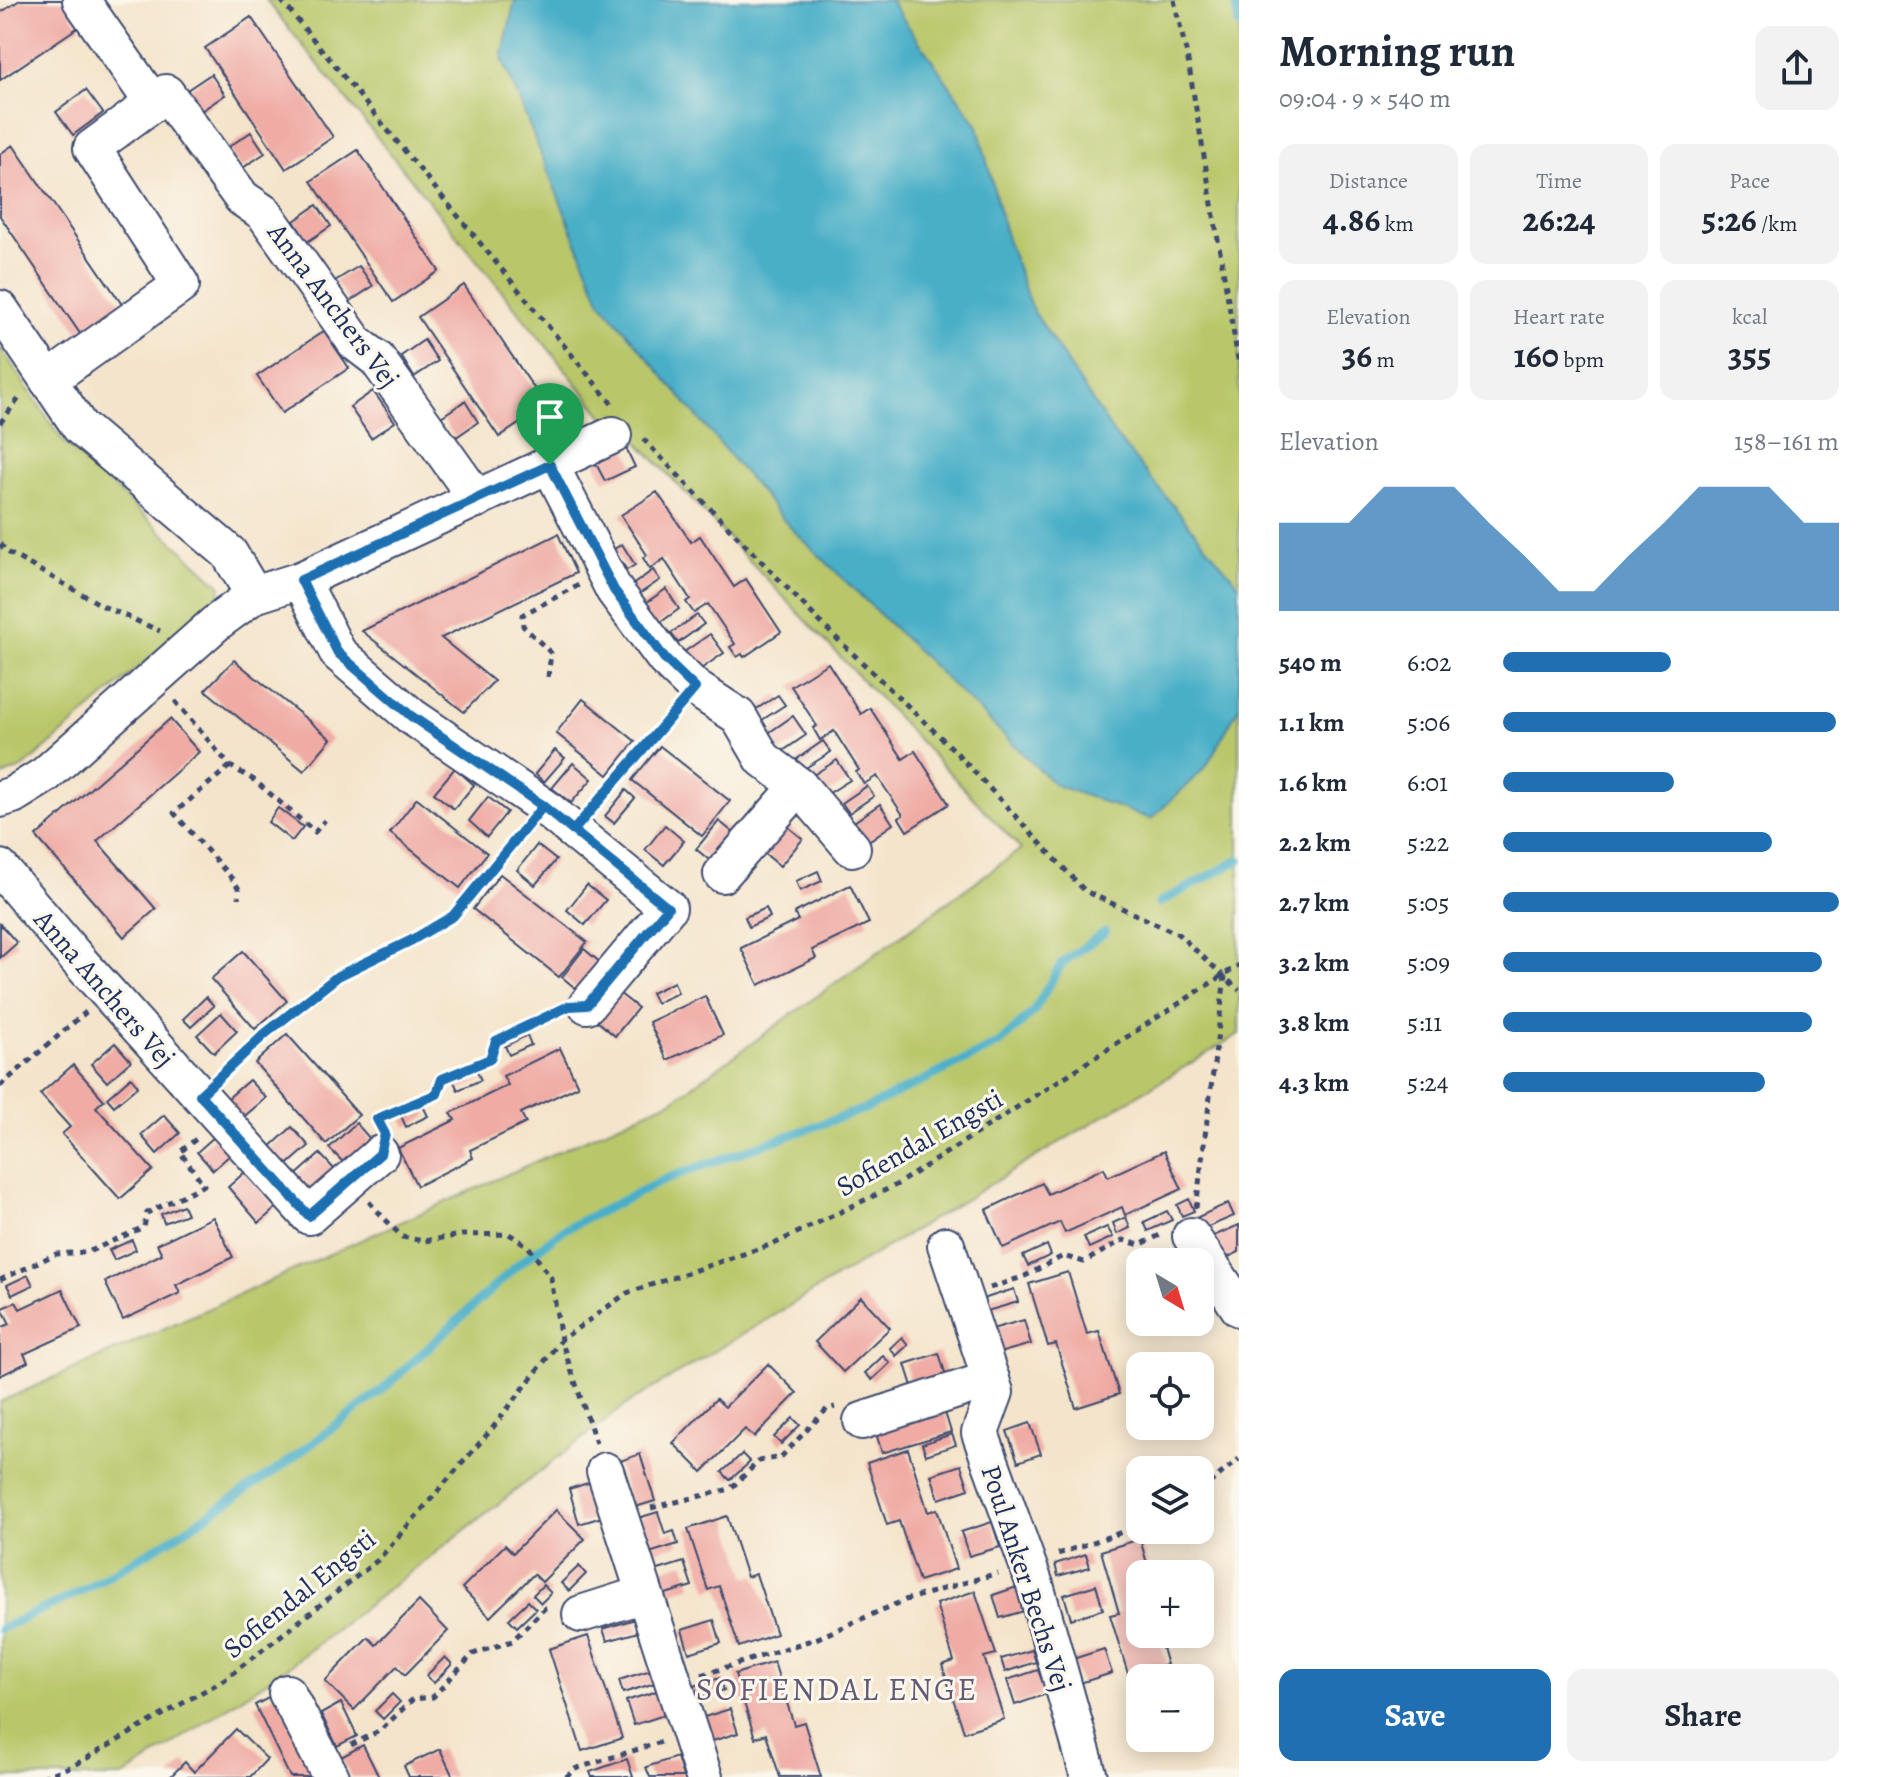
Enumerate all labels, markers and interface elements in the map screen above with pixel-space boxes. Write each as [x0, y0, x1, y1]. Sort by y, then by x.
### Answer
text: Morning run [1279, 21, 1515, 81]
button: share [1755, 26, 1839, 110]
text: 09:04 · 9 × 540 m [1279, 81, 1451, 116]
text: Distance [1329, 166, 1408, 196]
text: Time [1536, 166, 1582, 196]
text: Pace [1729, 166, 1770, 196]
text: 4.86 [1323, 196, 1380, 243]
text: 26:24 [1523, 196, 1595, 243]
text: 5:26 [1702, 196, 1757, 243]
text: km [1380, 209, 1414, 239]
text: /km [1757, 209, 1798, 239]
street label: Anna Anchers Vej [258, 214, 408, 396]
text: Elevation [1326, 302, 1411, 332]
text: Heart rate [1513, 302, 1605, 332]
text: kcal [1732, 302, 1767, 332]
text: 36 [1342, 332, 1372, 379]
text: 160 [1514, 332, 1559, 379]
text: 355 [1728, 332, 1771, 379]
text: m [1372, 345, 1395, 375]
text: bpm [1559, 345, 1604, 375]
pin [516, 383, 584, 465]
icon: arrive [528, 395, 572, 439]
text: Elevation [1279, 424, 1379, 459]
text: 158–161 m [1734, 424, 1839, 459]
text: 540 m [1279, 645, 1342, 680]
text: 6:02 [1407, 645, 1451, 680]
text: 1.1 km [1279, 705, 1345, 740]
text: 5:06 [1407, 705, 1450, 740]
text: 1.6 km [1279, 765, 1347, 800]
text: 6:01 [1407, 765, 1448, 800]
text: 2.2 km [1279, 825, 1351, 860]
text: 5:22 [1407, 825, 1449, 860]
text: 2.7 km [1279, 885, 1350, 920]
text: 5:05 [1407, 885, 1449, 920]
street label: Anna Anchers Vej [24, 901, 183, 1076]
text: 3.2 km [1279, 945, 1350, 980]
text: 5:09 [1407, 945, 1450, 980]
text: 3.8 km [1279, 1005, 1350, 1040]
text: 5:11 [1407, 1005, 1442, 1040]
text: 4.3 km [1279, 1065, 1349, 1100]
text: 5:24 [1407, 1065, 1449, 1100]
street label: Sofiendal Engsti [829, 1080, 1010, 1206]
north arrow [1126, 1248, 1214, 1336]
map controls [1126, 1248, 1214, 1752]
button: locate [1126, 1352, 1214, 1440]
button: layers [1126, 1456, 1214, 1544]
street label: Poul Anker Bechs Vej [972, 1460, 1081, 1696]
street label: Sofiendal Engsti [215, 1520, 384, 1667]
button: + [1126, 1560, 1214, 1648]
button: − [1126, 1664, 1214, 1752]
district label: SOFIENDAL ENGE [696, 1667, 978, 1711]
button: Save [1279, 1669, 1551, 1761]
button: Share [1567, 1669, 1839, 1761]

